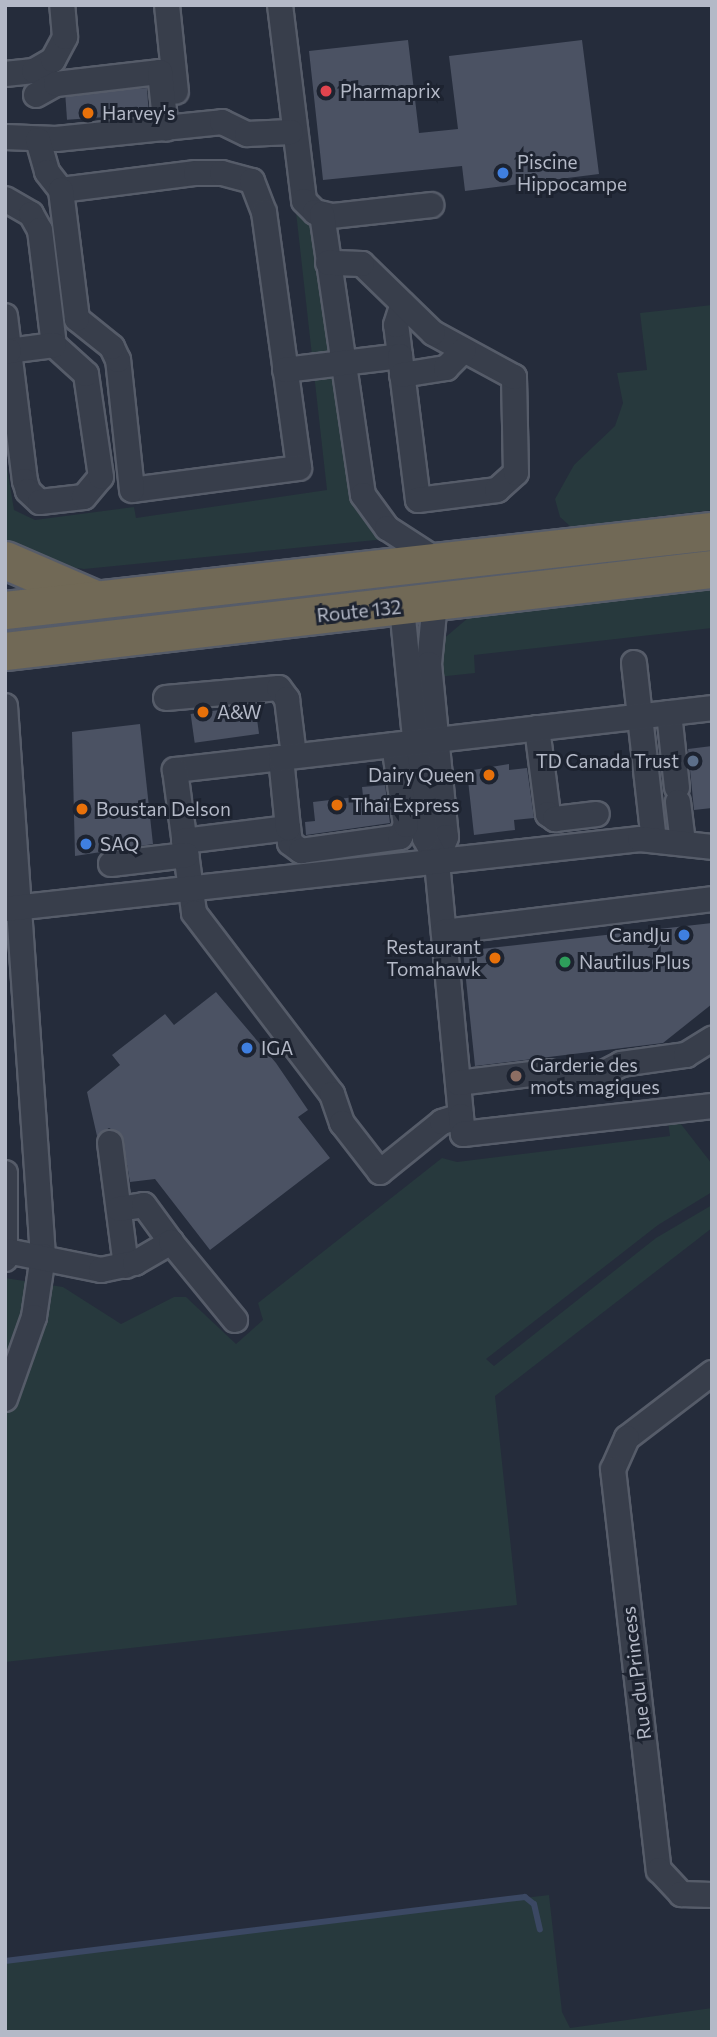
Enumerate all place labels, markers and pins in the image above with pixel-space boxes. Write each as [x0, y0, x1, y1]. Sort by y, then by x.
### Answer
place label: Pharmaprix [340, 80, 441, 102]
marker: Pharmaprix [318, 83, 334, 99]
place label: Harvey's [102, 102, 175, 124]
marker: Harvey's [80, 105, 96, 121]
place label: Piscine Hippocampe [517, 151, 627, 195]
marker: Piscine Hippocampe [495, 165, 511, 181]
place label: A&W [217, 701, 262, 723]
marker: A&W [195, 704, 211, 720]
place label: TD Canada Trust [536, 750, 679, 772]
marker: TD Canada Trust [685, 753, 701, 769]
place label: Dairy Queen [368, 764, 475, 786]
marker: Dairy Queen [481, 767, 497, 783]
place label: Thaï Express [351, 794, 460, 816]
marker: Thaï Express [329, 797, 345, 813]
place label: Boustan Delson [96, 798, 231, 820]
marker: Boustan Delson [74, 801, 90, 817]
place label: SAQ [100, 833, 139, 855]
marker: SAQ [78, 836, 94, 852]
place label: CandJu [609, 924, 670, 946]
marker: CandJu [676, 927, 692, 943]
place label: Restaurant Tomahawk [386, 936, 481, 980]
marker: Restaurant Tomahawk [487, 950, 503, 966]
place label: Nautilus Plus [579, 951, 690, 973]
marker: Nautilus Plus [557, 954, 573, 970]
place label: IGA [261, 1037, 293, 1059]
marker: IGA [239, 1040, 255, 1056]
place label: Garderie des mots magiques [530, 1054, 660, 1098]
marker: Garderie des mots magiques [508, 1068, 524, 1084]

